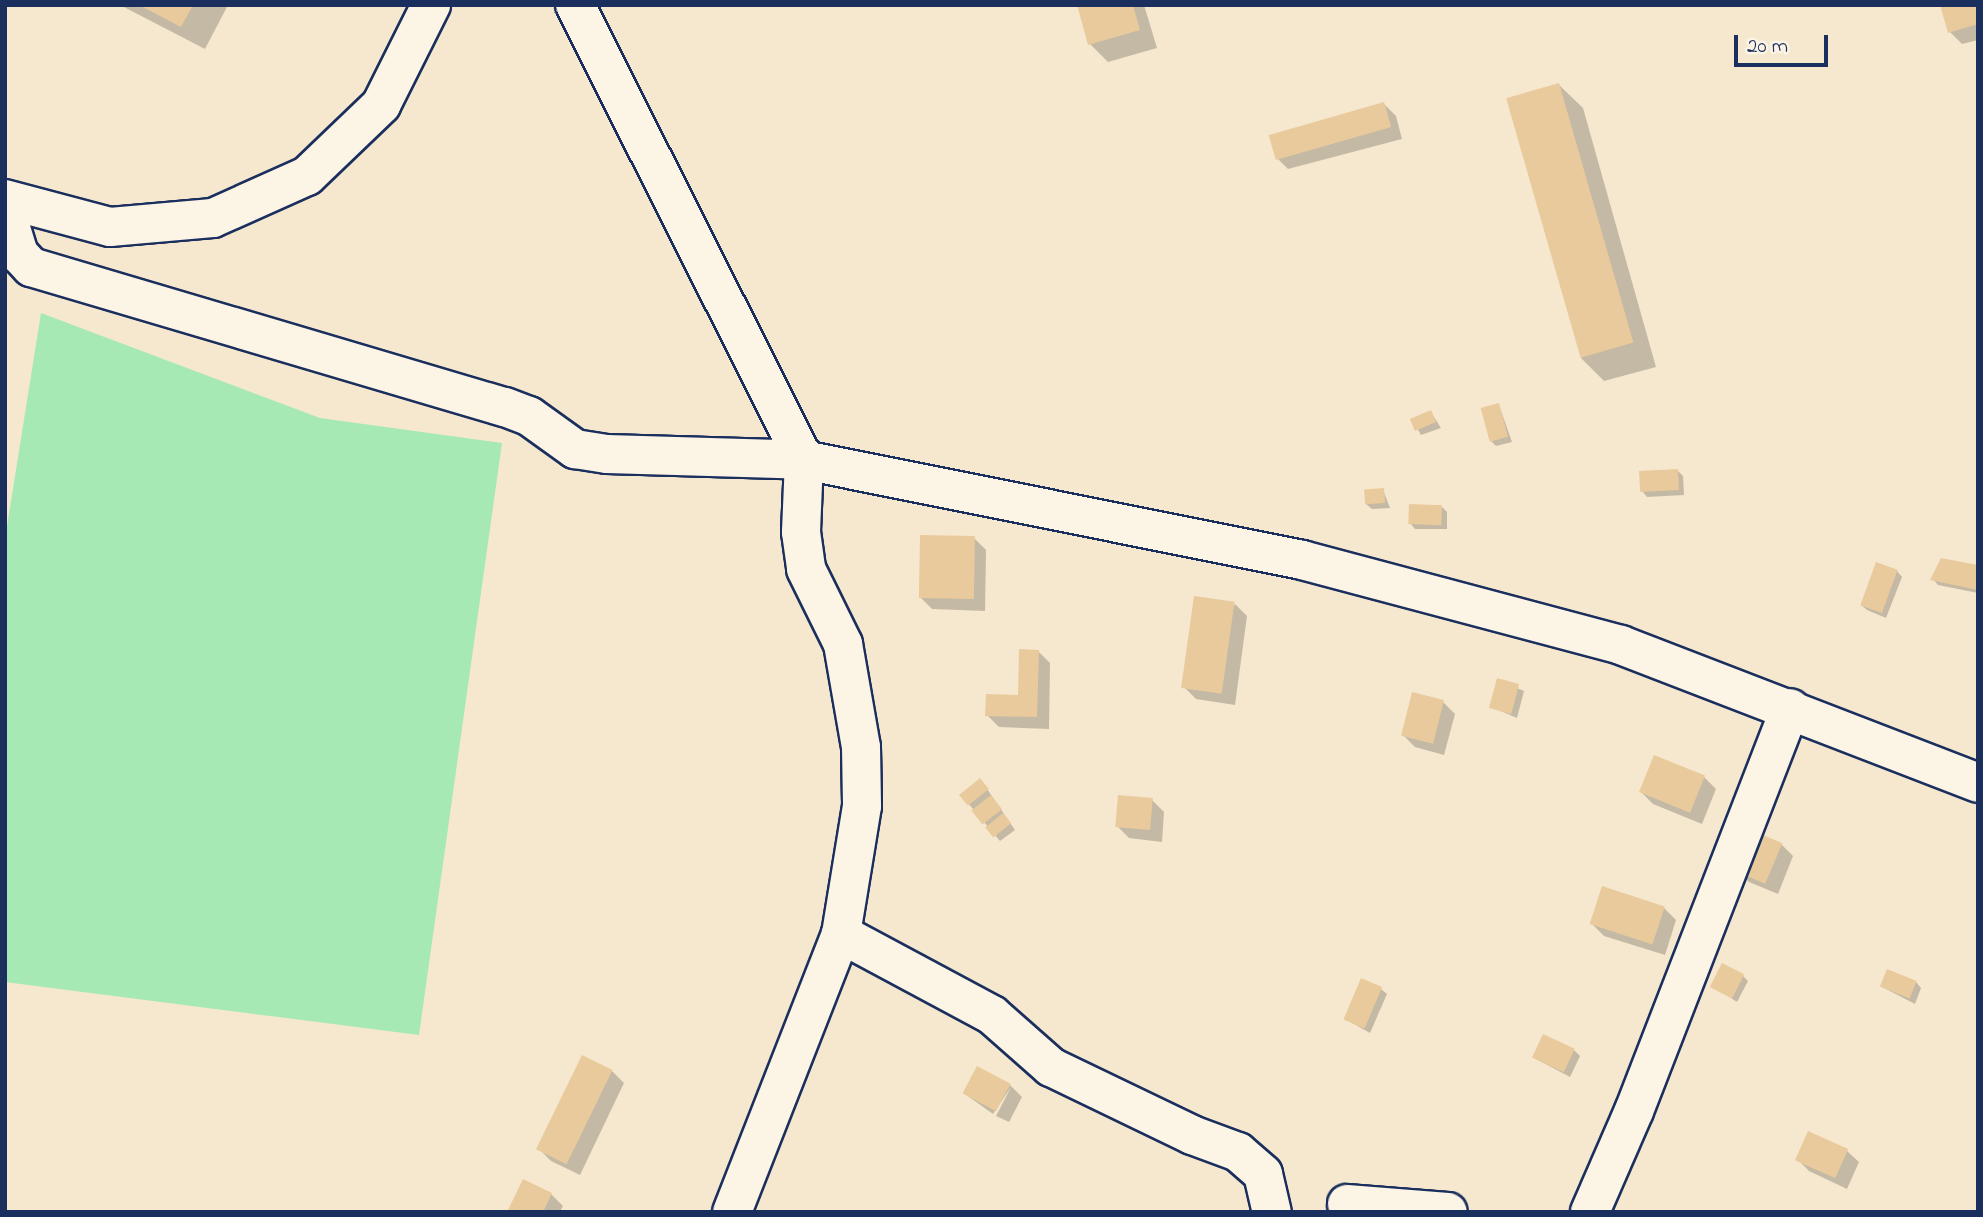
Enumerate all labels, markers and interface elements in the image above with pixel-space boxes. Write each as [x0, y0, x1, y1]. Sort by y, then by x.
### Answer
scale bar [1738, 21, 1832, 65]
text: 20 m [1747, 32, 1788, 62]

